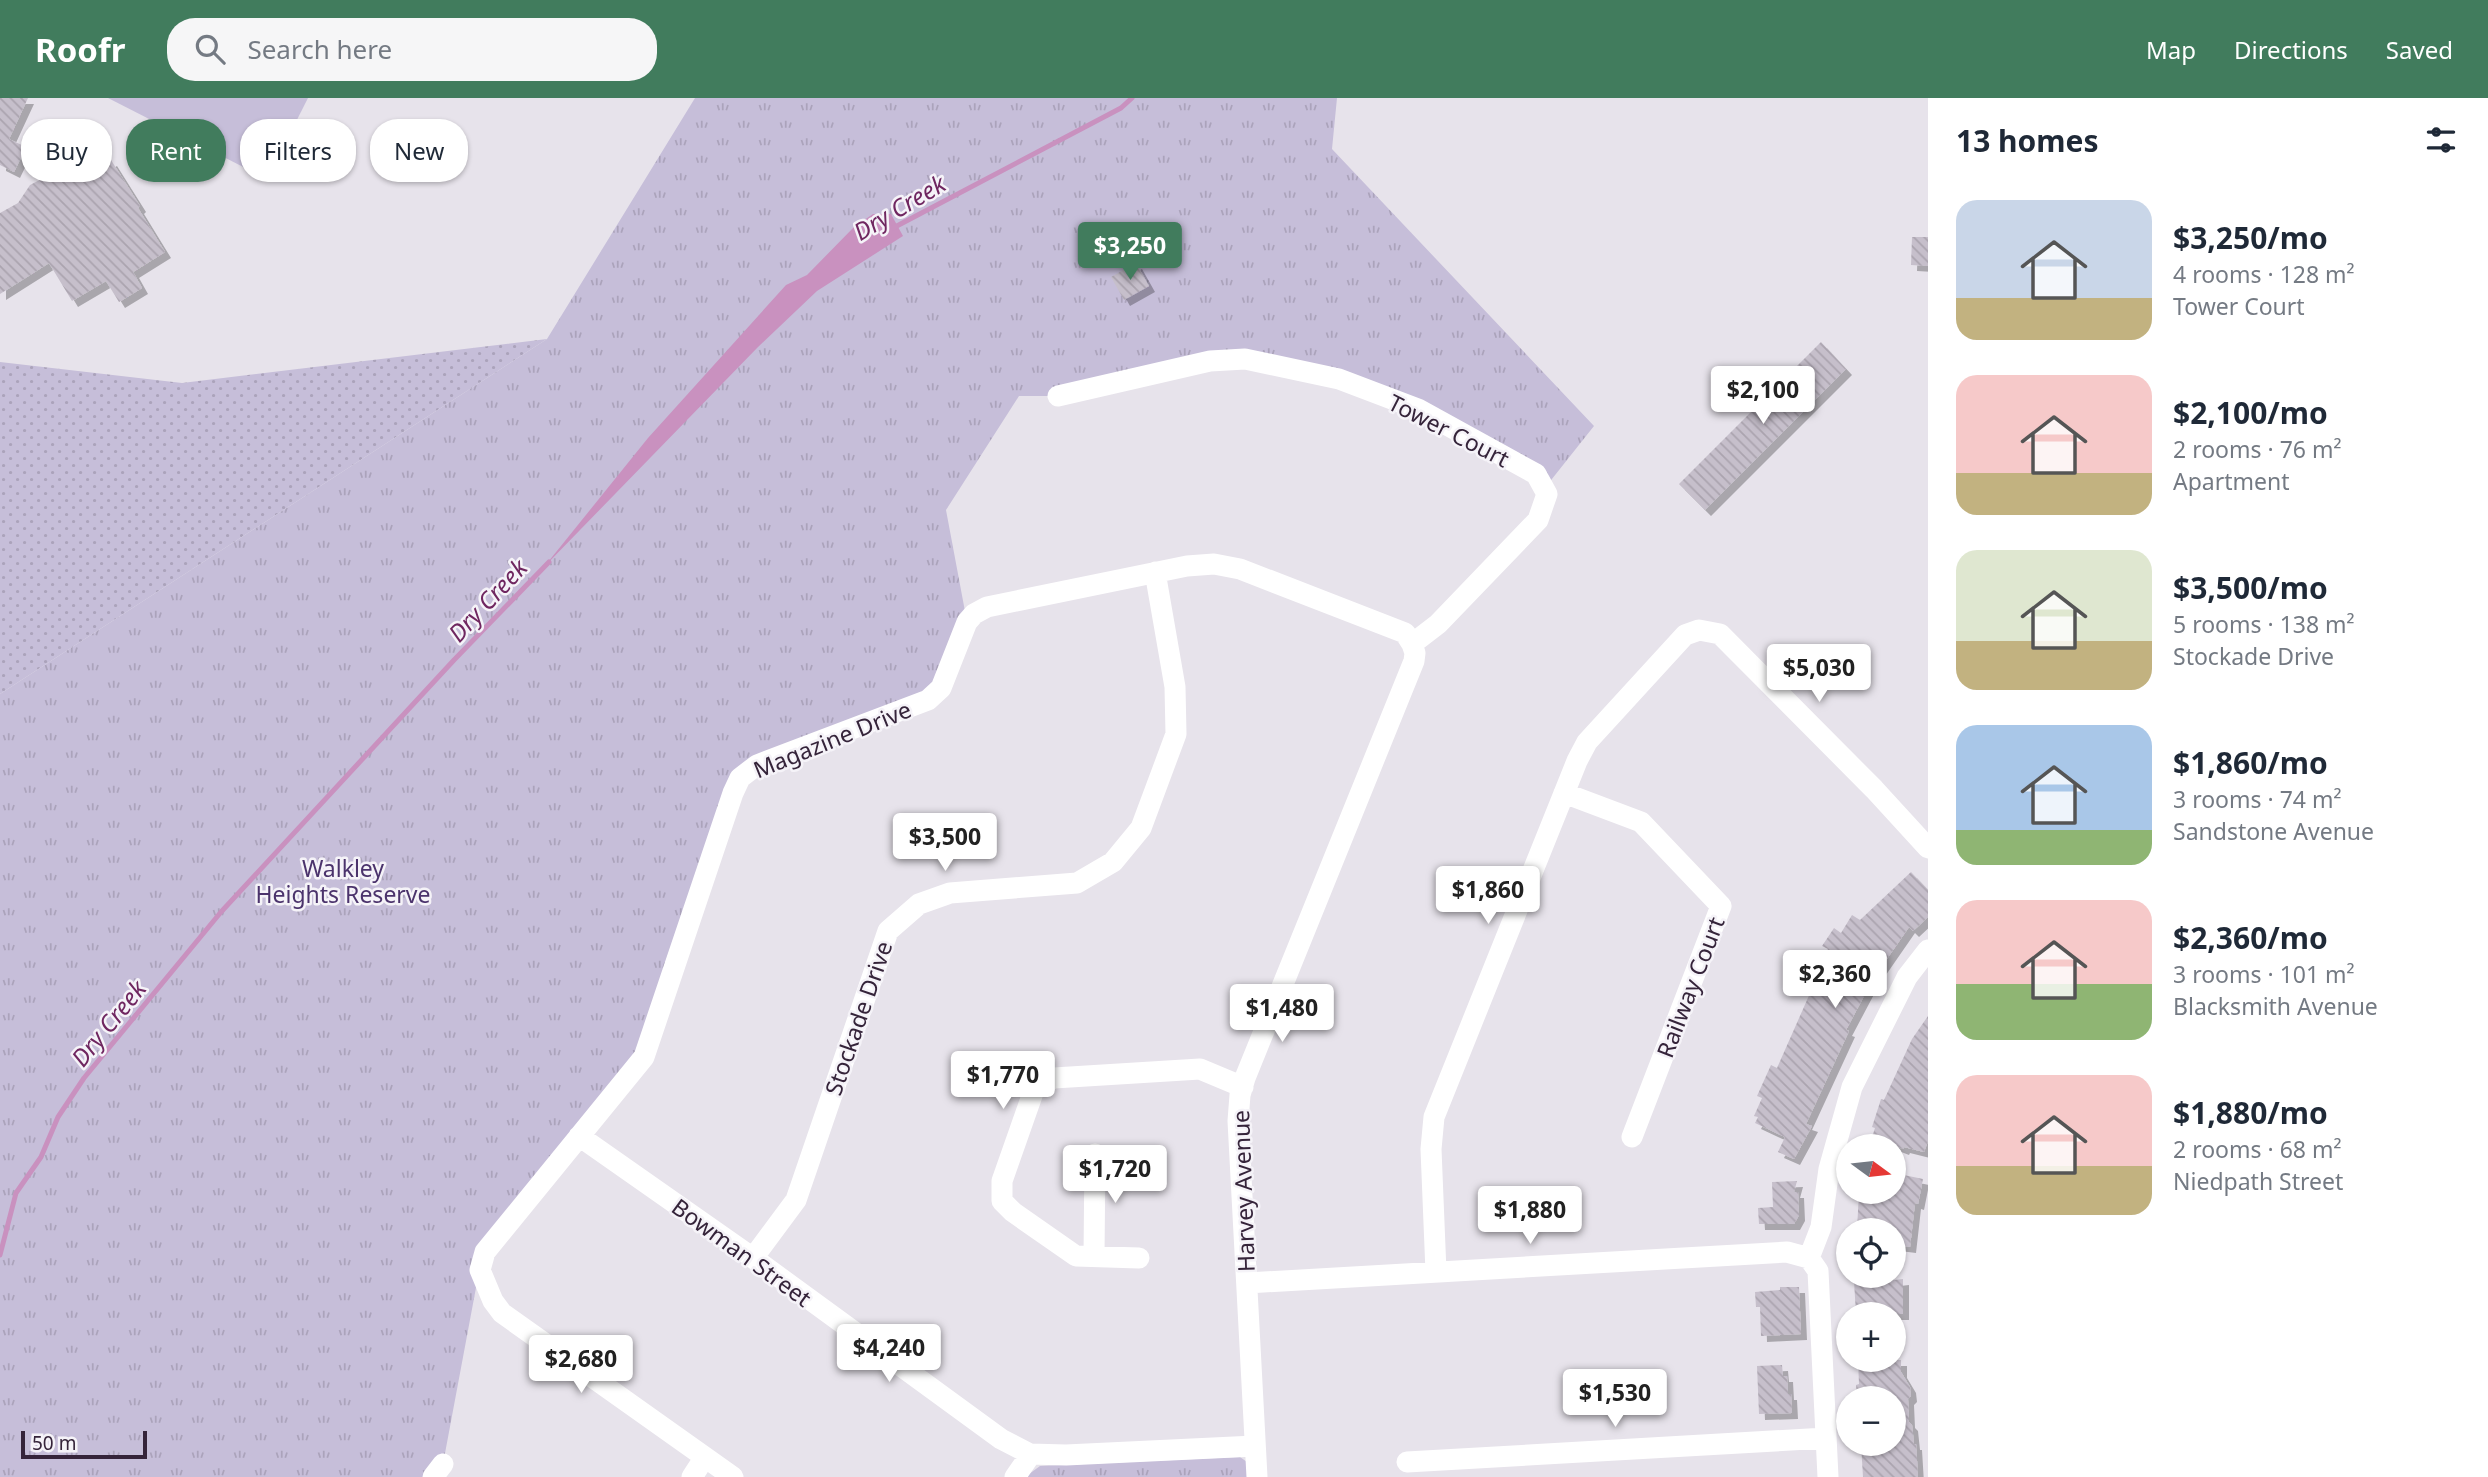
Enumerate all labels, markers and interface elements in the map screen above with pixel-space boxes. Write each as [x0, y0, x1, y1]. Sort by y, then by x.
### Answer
search box [167, 18, 657, 81]
text: Roofr [35, 27, 125, 72]
icon: search [191, 30, 229, 68]
text: Search here [247, 31, 392, 67]
text: Map [2146, 33, 2196, 66]
text: Directions [2234, 33, 2348, 66]
text: Saved [2386, 33, 2453, 66]
chip: Buy [21, 119, 112, 182]
chip: Rent [126, 119, 226, 182]
chip: Filters [240, 119, 356, 182]
chip: New [370, 119, 468, 182]
text: 13 homes [1956, 120, 2099, 161]
icon: filters [2422, 121, 2460, 159]
water label: Dry Creek [847, 166, 952, 247]
text: $3,250/mo [2173, 217, 2328, 258]
pin: $3,250 [1073, 222, 1187, 282]
icon: home [2012, 228, 2096, 312]
text: $3,250 [1094, 229, 1166, 261]
text: 4 rooms · 128 m² [2173, 258, 2355, 290]
text: Tower Court [2173, 290, 2305, 322]
pin: $2,100 [1706, 366, 1820, 426]
text: $2,100 [1727, 373, 1799, 405]
street label: Tower Court [1383, 386, 1515, 474]
text: $2,100/mo [2173, 392, 2328, 433]
icon: home [2012, 403, 2096, 487]
text: 2 rooms · 76 m² [2173, 433, 2342, 465]
text: Apartment [2173, 465, 2290, 497]
water label: Dry Creek [440, 551, 535, 649]
text: $3,500/mo [2173, 567, 2328, 608]
icon: home [2012, 578, 2096, 662]
text: 5 rooms · 138 m² [2173, 608, 2355, 640]
text: Stockade Drive [2173, 640, 2334, 672]
pin: $5,030 [1762, 644, 1876, 704]
text: $5,030 [1783, 651, 1855, 683]
street label: Magazine Drive [748, 693, 916, 785]
text: $1,860/mo [2173, 742, 2328, 783]
icon: home [2012, 753, 2096, 837]
text: 3 rooms · 74 m² [2173, 783, 2342, 815]
pin: $3,500 [888, 814, 1002, 873]
text: Sandstone Avenue [2173, 815, 2374, 847]
text: $3,500 [909, 820, 981, 852]
park label: Walkley Heights Reserve [255, 852, 431, 910]
pin: $1,860 [1431, 866, 1545, 926]
text: $1,860 [1452, 873, 1524, 905]
street label: Railway Court [1648, 912, 1732, 1062]
text: $2,360/mo [2173, 917, 2328, 958]
icon: home [2012, 928, 2096, 1012]
street label: Stockade Drive [817, 937, 899, 1099]
pin: $2,360 [1778, 950, 1892, 1010]
text: $2,360 [1799, 957, 1871, 989]
text: 3 rooms · 101 m² [2173, 958, 2355, 990]
water label: Dry Creek [63, 972, 154, 1073]
pin: $1,480 [1225, 984, 1339, 1044]
text: Blacksmith Avenue [2173, 990, 2378, 1022]
text: $1,480 [1246, 991, 1318, 1023]
pin: $1,770 [946, 1052, 1060, 1111]
text: $1,770 [967, 1058, 1039, 1090]
text: $1,880/mo [2173, 1092, 2328, 1133]
icon: home [2012, 1103, 2096, 1187]
street label: Harvey Avenue [1224, 1109, 1262, 1273]
text: 2 rooms · 68 m² [2173, 1133, 2342, 1165]
north arrow [1836, 1134, 1906, 1204]
map controls [1836, 1134, 1906, 1456]
pin: $1,720 [1058, 1146, 1172, 1205]
text: $1,720 [1079, 1152, 1151, 1184]
text: Niedpath Street [2173, 1165, 2343, 1197]
pin: $1,880 [1473, 1186, 1587, 1246]
street label: Bowman Street [666, 1190, 818, 1314]
text: $1,880 [1494, 1193, 1566, 1225]
button: locate [1836, 1218, 1906, 1288]
button: + [1836, 1302, 1906, 1372]
pin: $4,240 [832, 1324, 946, 1384]
text: $4,240 [853, 1331, 925, 1363]
pin: $2,680 [524, 1336, 638, 1395]
text: $2,680 [545, 1342, 617, 1374]
pin: $1,530 [1558, 1370, 1672, 1429]
text: $1,530 [1579, 1376, 1651, 1408]
button: − [1836, 1386, 1906, 1456]
scale bar [21, 1428, 147, 1460]
text: 50 m [32, 1430, 76, 1456]

